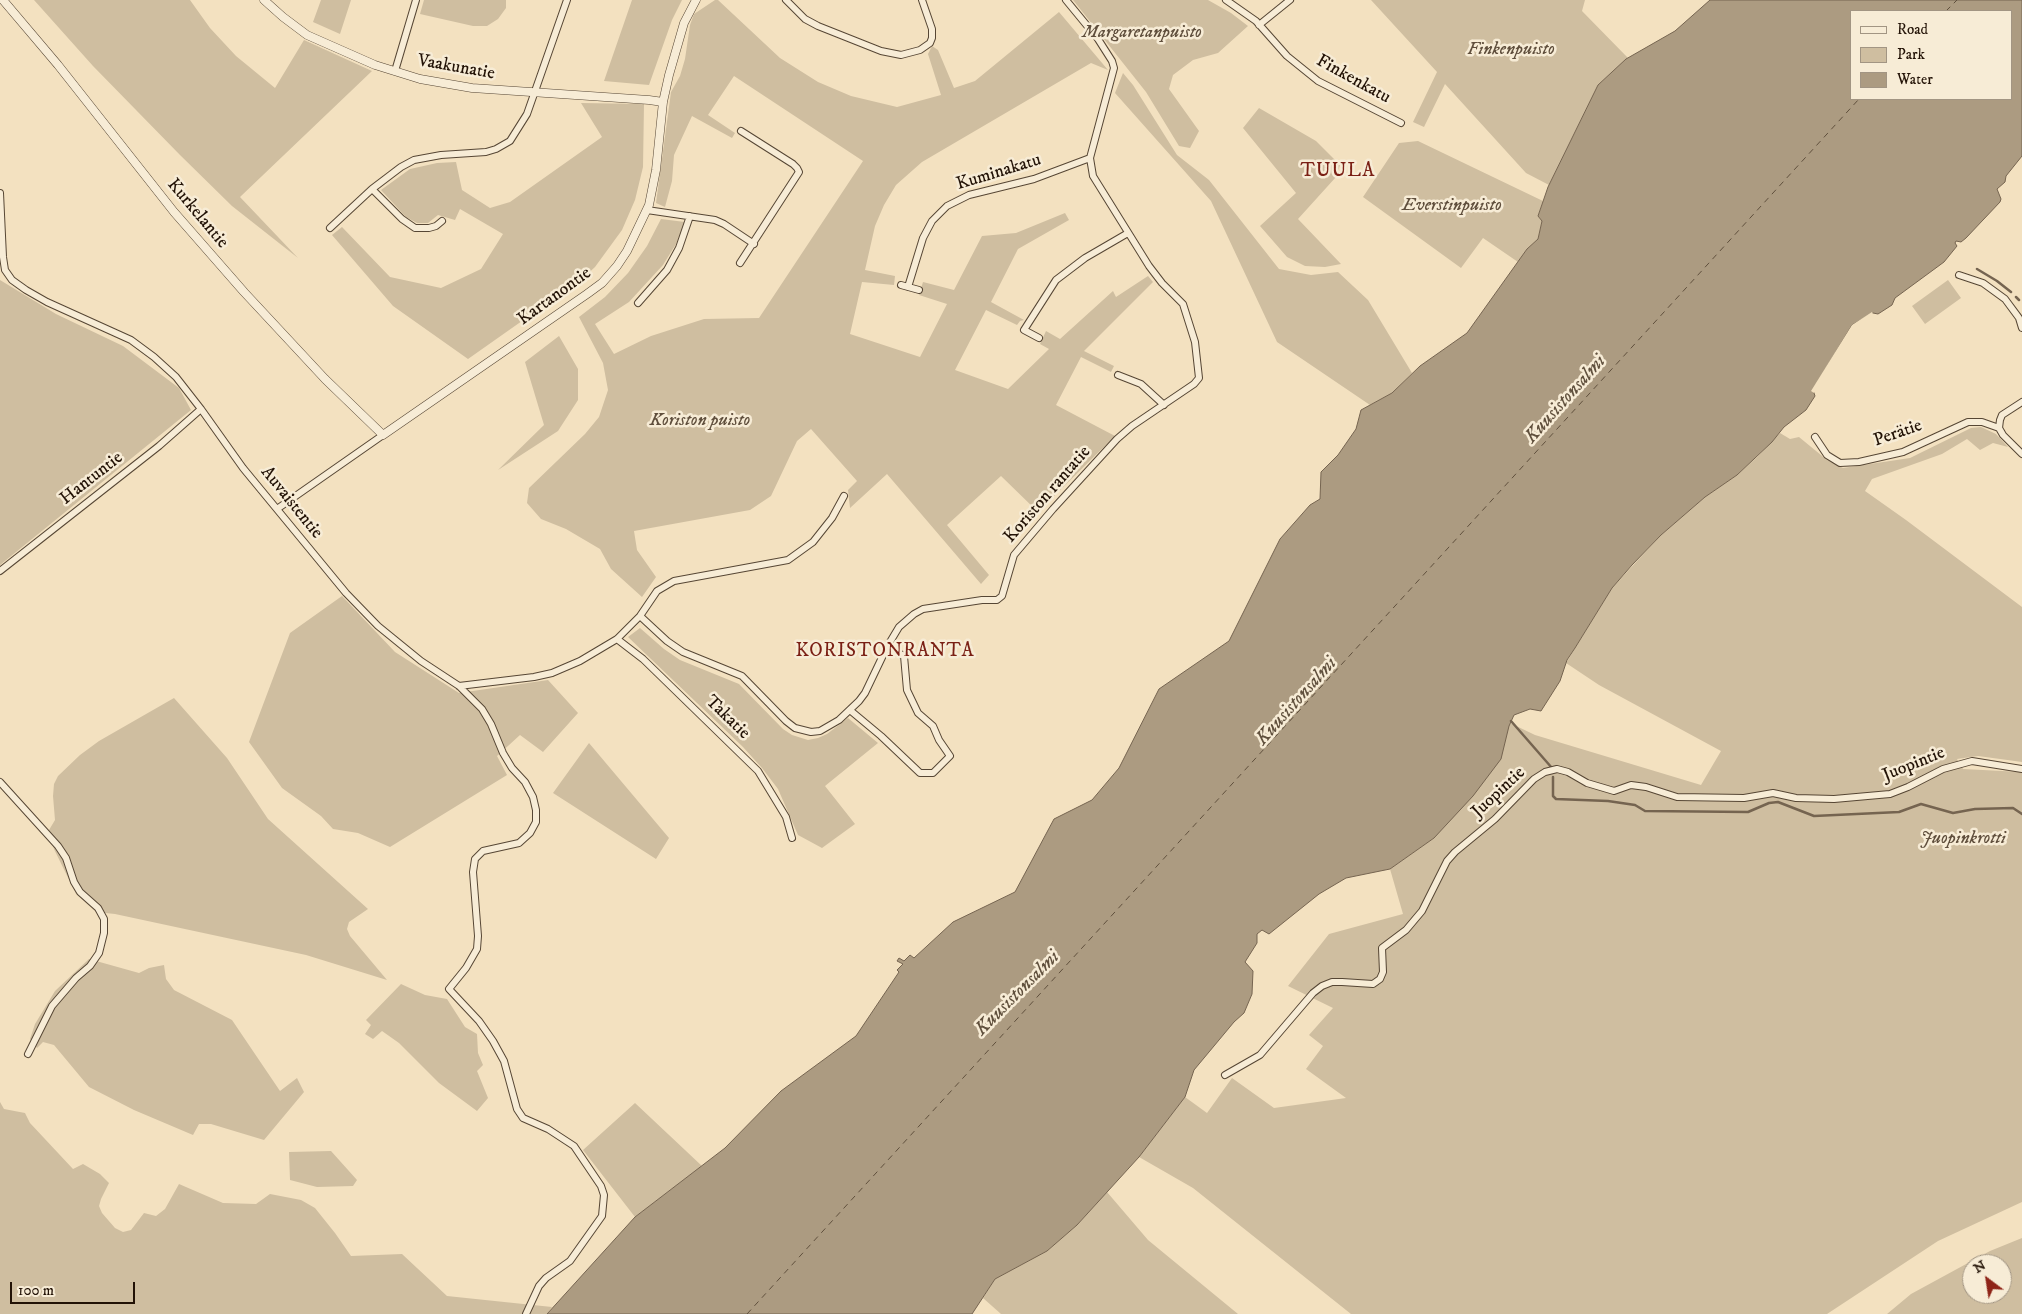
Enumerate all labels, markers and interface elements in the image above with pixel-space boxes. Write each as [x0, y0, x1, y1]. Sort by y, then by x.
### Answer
legend [1850, 10, 2012, 100]
text: Road [1897, 20, 1928, 39]
park label: Margaretanpuisto [1082, 22, 1202, 44]
park label: Finkenpuisto [1467, 39, 1555, 61]
text: Park [1897, 45, 1925, 64]
street label: Vaakunatie [416, 51, 496, 85]
street label: Finkenkatu [1312, 51, 1394, 109]
text: Water [1897, 70, 1933, 89]
street label: Kuminakatu [954, 150, 1044, 196]
district label: TUULA [1300, 161, 1376, 183]
street label: Kurkelantie [162, 175, 232, 253]
park label: Everstinpuisto [1402, 195, 1502, 217]
street label: Kartanontie [514, 263, 596, 331]
water label: Kuusistonsalmi [1521, 351, 1611, 449]
park label: Koriston puisto [650, 410, 750, 432]
street label: Perätie [1871, 416, 1925, 452]
street label: Koriston rantatie [1000, 442, 1096, 548]
street label: Hantuntie [56, 448, 128, 510]
street label: Auvaistentie [255, 462, 327, 544]
district label: KORISTONRANTA [794, 641, 976, 663]
water label: Kuusistonsalmi [1252, 653, 1342, 751]
street label: Takatie [700, 691, 754, 745]
street label: Juopintie [1880, 743, 1948, 787]
street label: Juopintie [1468, 763, 1530, 823]
park label: Juopinkrotti [1920, 828, 2006, 850]
water label: Kuusistonsalmi [971, 947, 1065, 1041]
north arrow [1962, 1254, 2012, 1304]
text: N [1970, 1256, 1989, 1278]
scale bar [12, 1272, 138, 1304]
text: 100 m [18, 1281, 54, 1300]

